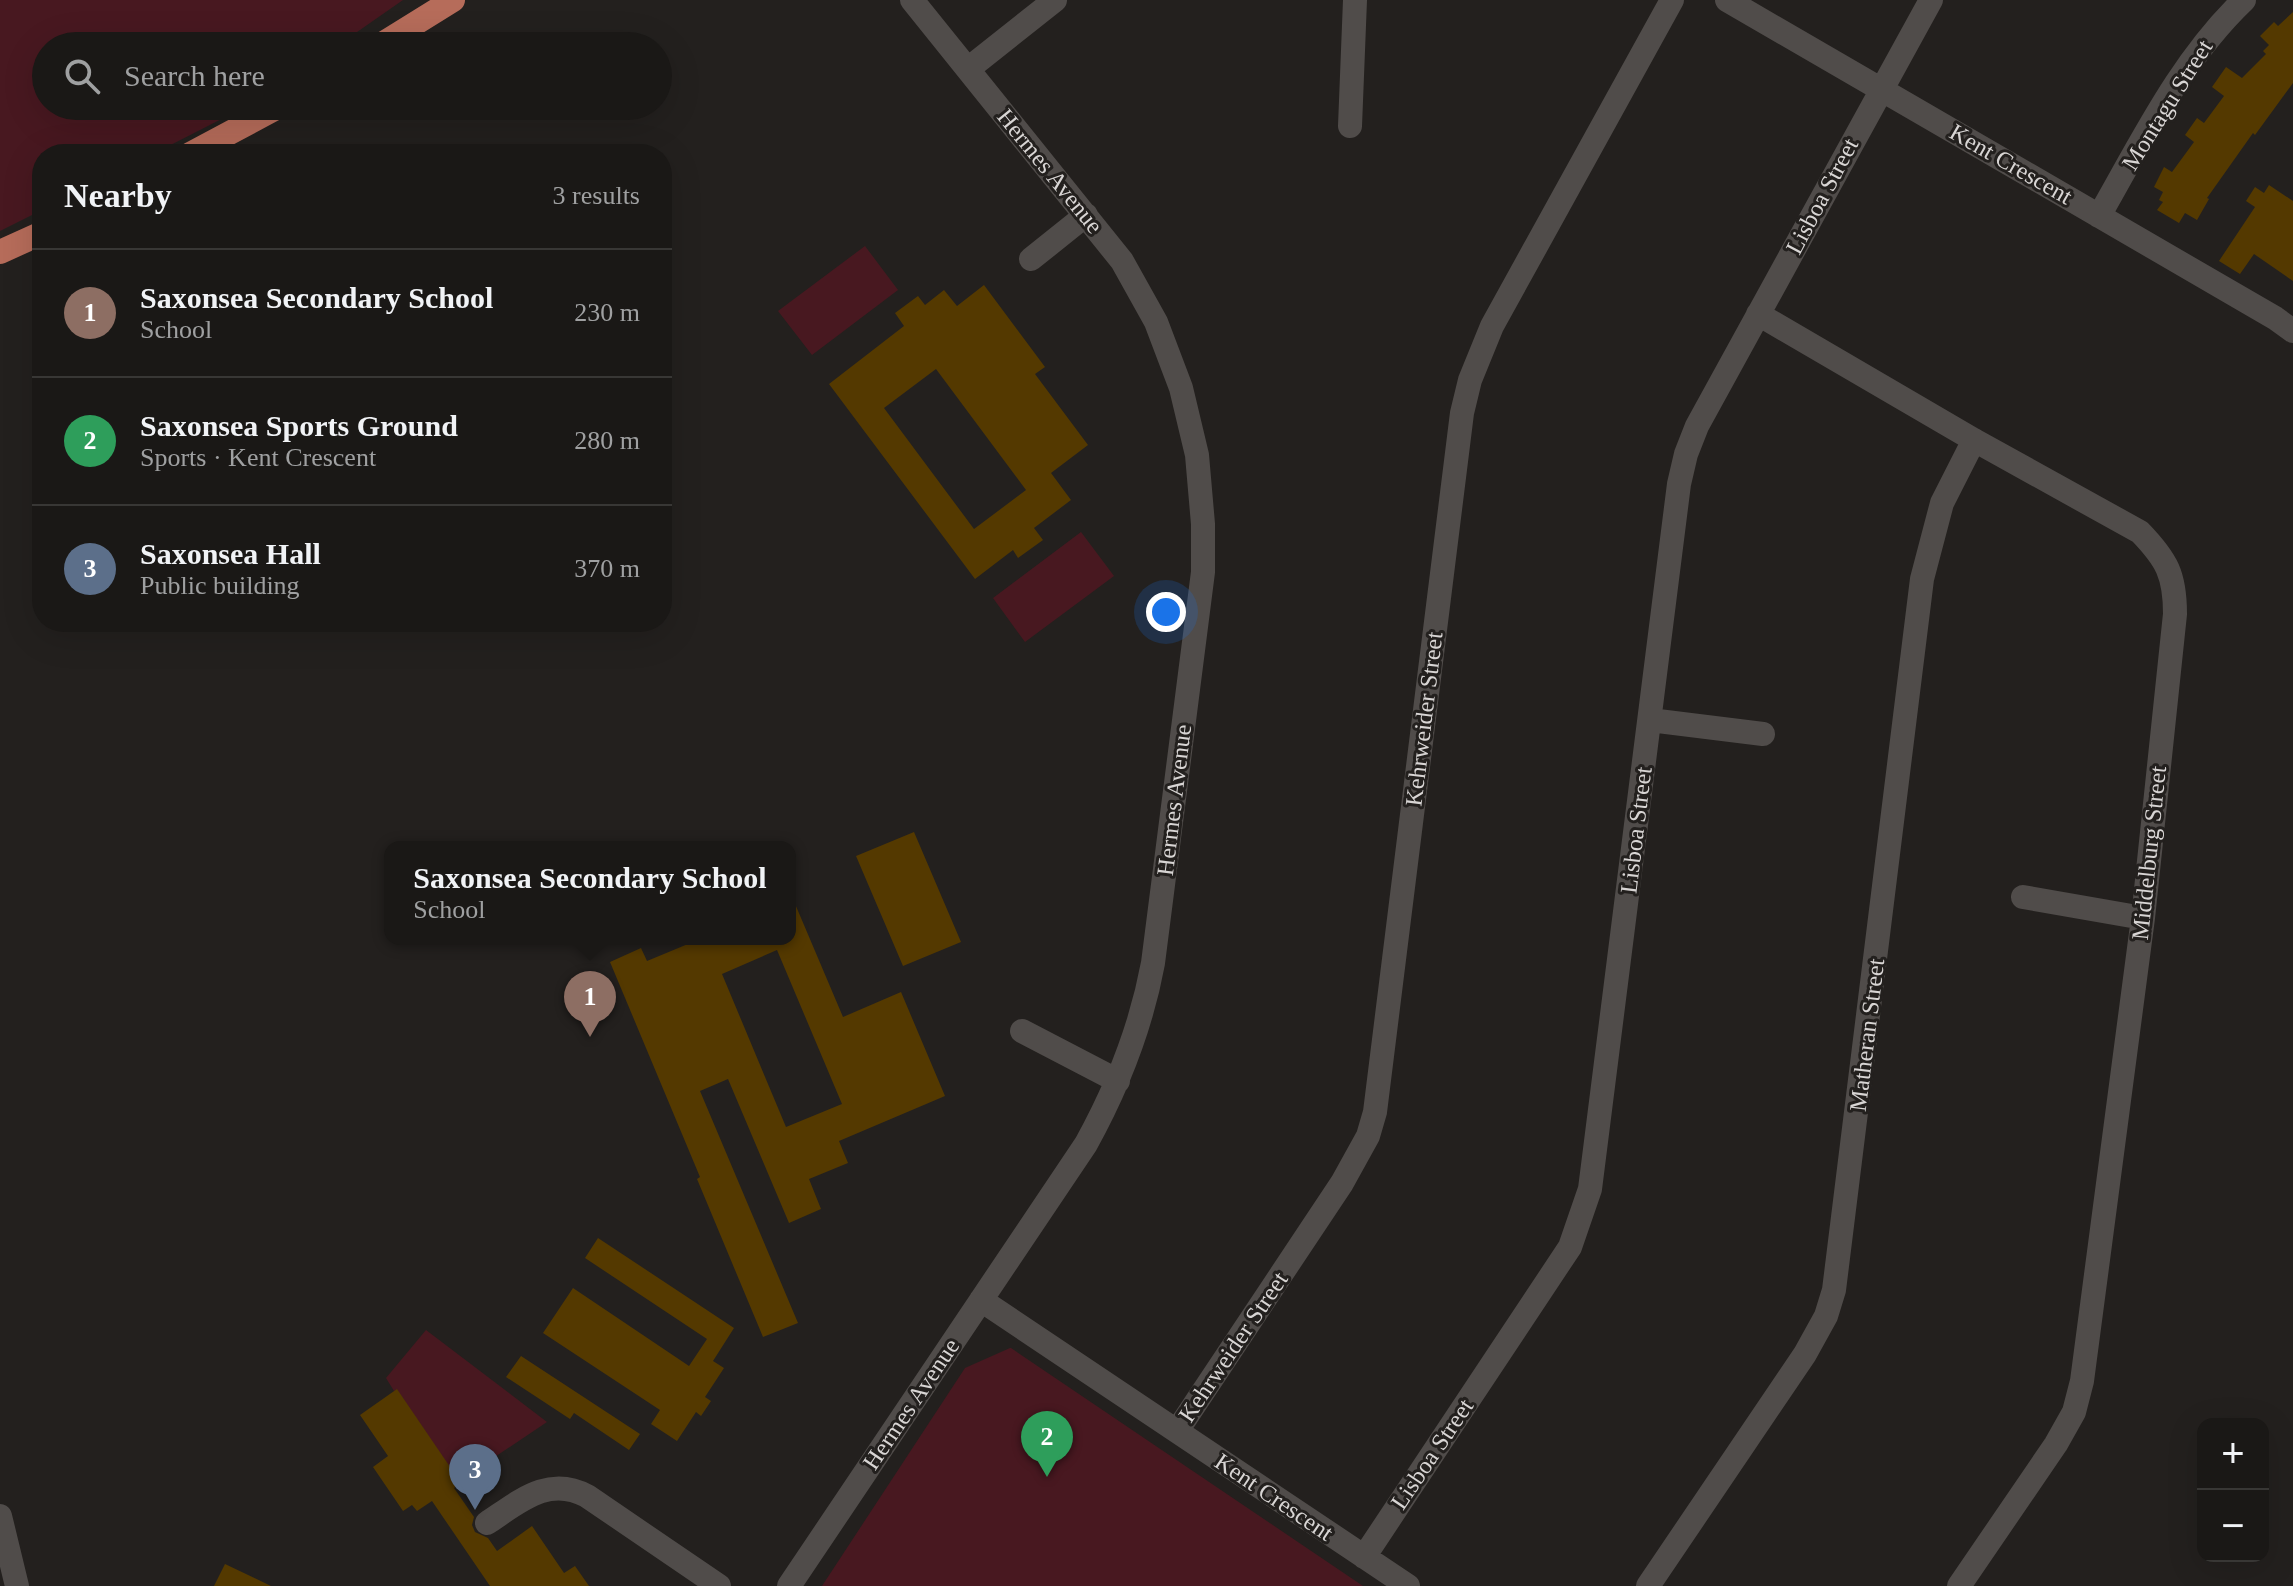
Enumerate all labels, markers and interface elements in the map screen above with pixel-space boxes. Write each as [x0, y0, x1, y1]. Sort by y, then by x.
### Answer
search box [32, 32, 672, 120]
street label: Montagu Street [2117, 35, 2218, 175]
icon: search [60, 54, 104, 98]
text: Search here [124, 59, 265, 92]
street label: Hermes Avenue [992, 104, 1108, 238]
street label: Kent Crescent [1945, 119, 2077, 210]
street label: Lisboa Street [1781, 133, 1864, 258]
text: Nearby [64, 177, 172, 214]
text: 3 results [553, 181, 640, 210]
text: Saxonsea Secondary School [140, 281, 493, 314]
text: 1 [84, 298, 97, 327]
text: 230 m [574, 298, 640, 327]
text: School [140, 315, 212, 344]
text: Saxonsea Sports Ground [140, 409, 458, 442]
text: 2 [84, 426, 97, 455]
text: 280 m [574, 426, 640, 455]
text: Sports · Kent Crescent [140, 443, 376, 472]
text: Saxonsea Hall [140, 537, 321, 570]
text: 3 [84, 554, 97, 583]
text: 370 m [574, 554, 640, 583]
text: Public building [140, 571, 300, 600]
your location [1146, 592, 1186, 632]
street label: Kehrweider Street [1400, 630, 1448, 808]
street label: Hermes Avenue [1152, 723, 1196, 877]
street label: Middelburg Street [2127, 764, 2171, 941]
street label: Lisboa Street [1615, 765, 1657, 895]
popup [384, 841, 796, 945]
text: Saxonsea Secondary School [413, 861, 767, 894]
text: School [413, 895, 486, 924]
street label: Matheran Street [1845, 957, 1889, 1113]
pin: 1 [564, 971, 616, 1037]
street label: Kehrweider Street [1173, 1267, 1293, 1427]
street label: Hermes Avenue [858, 1334, 964, 1474]
street label: Lisboa Street [1386, 1394, 1479, 1514]
pin: 2 [1021, 1411, 1073, 1477]
map controls [2197, 1418, 2269, 1562]
button: + [2197, 1418, 2269, 1490]
pin: 3 [449, 1444, 501, 1510]
street label: Kent Crescent [1210, 1448, 1338, 1546]
button: − [2197, 1490, 2269, 1562]

